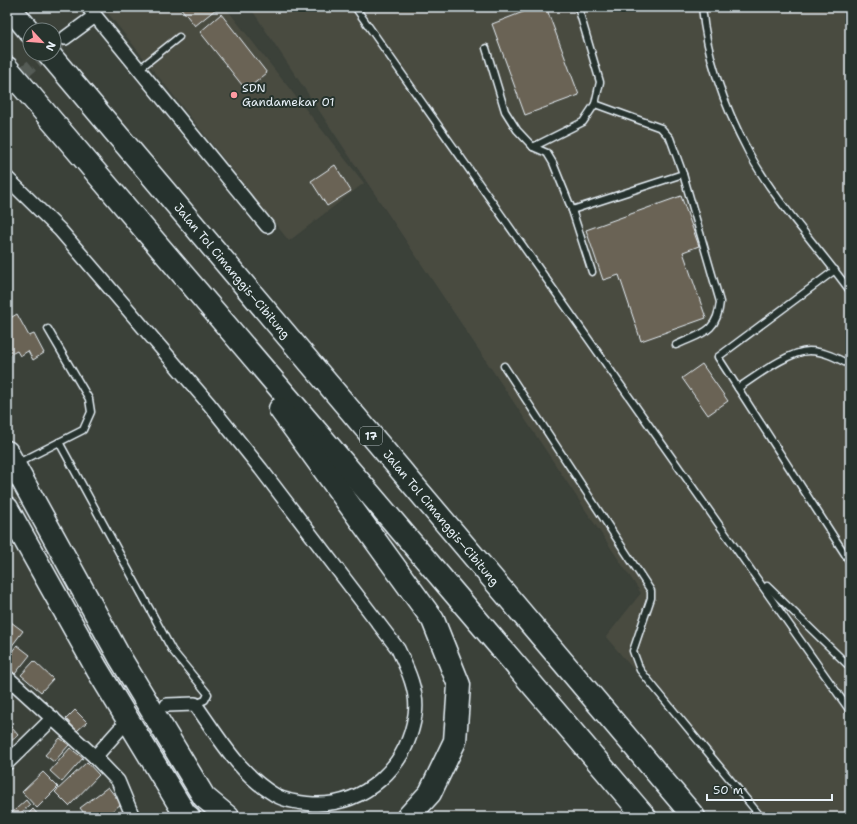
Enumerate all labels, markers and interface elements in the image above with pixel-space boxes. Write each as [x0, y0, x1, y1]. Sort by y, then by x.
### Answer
north arrow [22, 22, 62, 62]
text: N [42, 39, 59, 54]
place label: SDN Gandamekar 01 [242, 80, 335, 110]
marker: SDN Gandamekar 01 [229, 90, 239, 100]
street label: Jalan Tol Cimanggis–Cibitung [170, 200, 294, 342]
road number: 17 [360, 427, 382, 445]
street label: Jalan Tol Cimanggis–Cibitung [379, 447, 503, 589]
scale bar [707, 776, 832, 802]
text: 50 m [713, 782, 743, 798]

